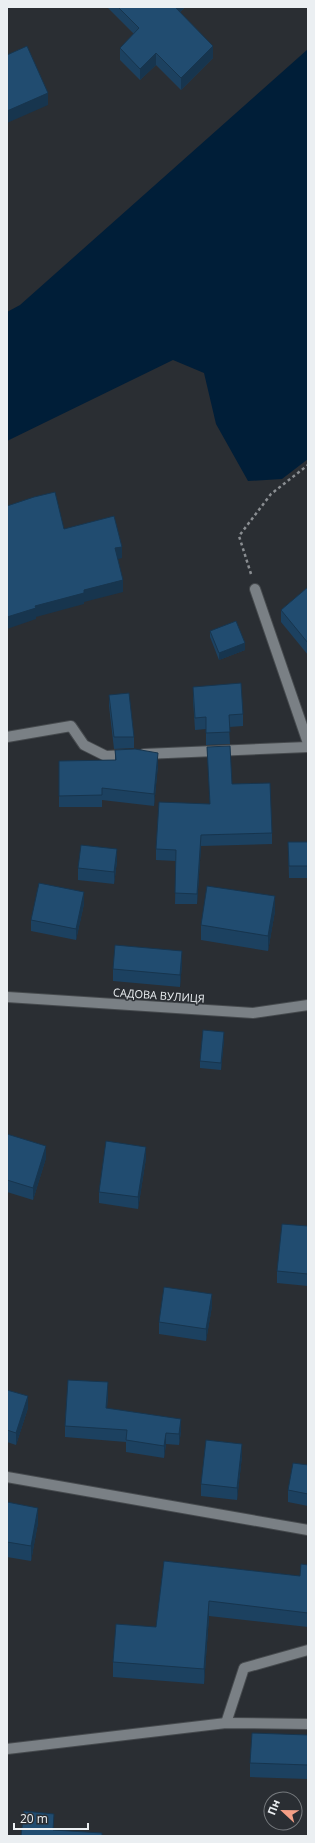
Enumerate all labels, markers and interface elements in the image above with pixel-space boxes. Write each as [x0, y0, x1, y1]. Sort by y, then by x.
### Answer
street label: САДОВА ВУЛИЦЯ [113, 984, 205, 1006]
north arrow [263, 1791, 303, 1831]
text: Пн [263, 1797, 283, 1817]
scale bar [14, 1805, 88, 1831]
text: 20 m [20, 1810, 48, 1827]

